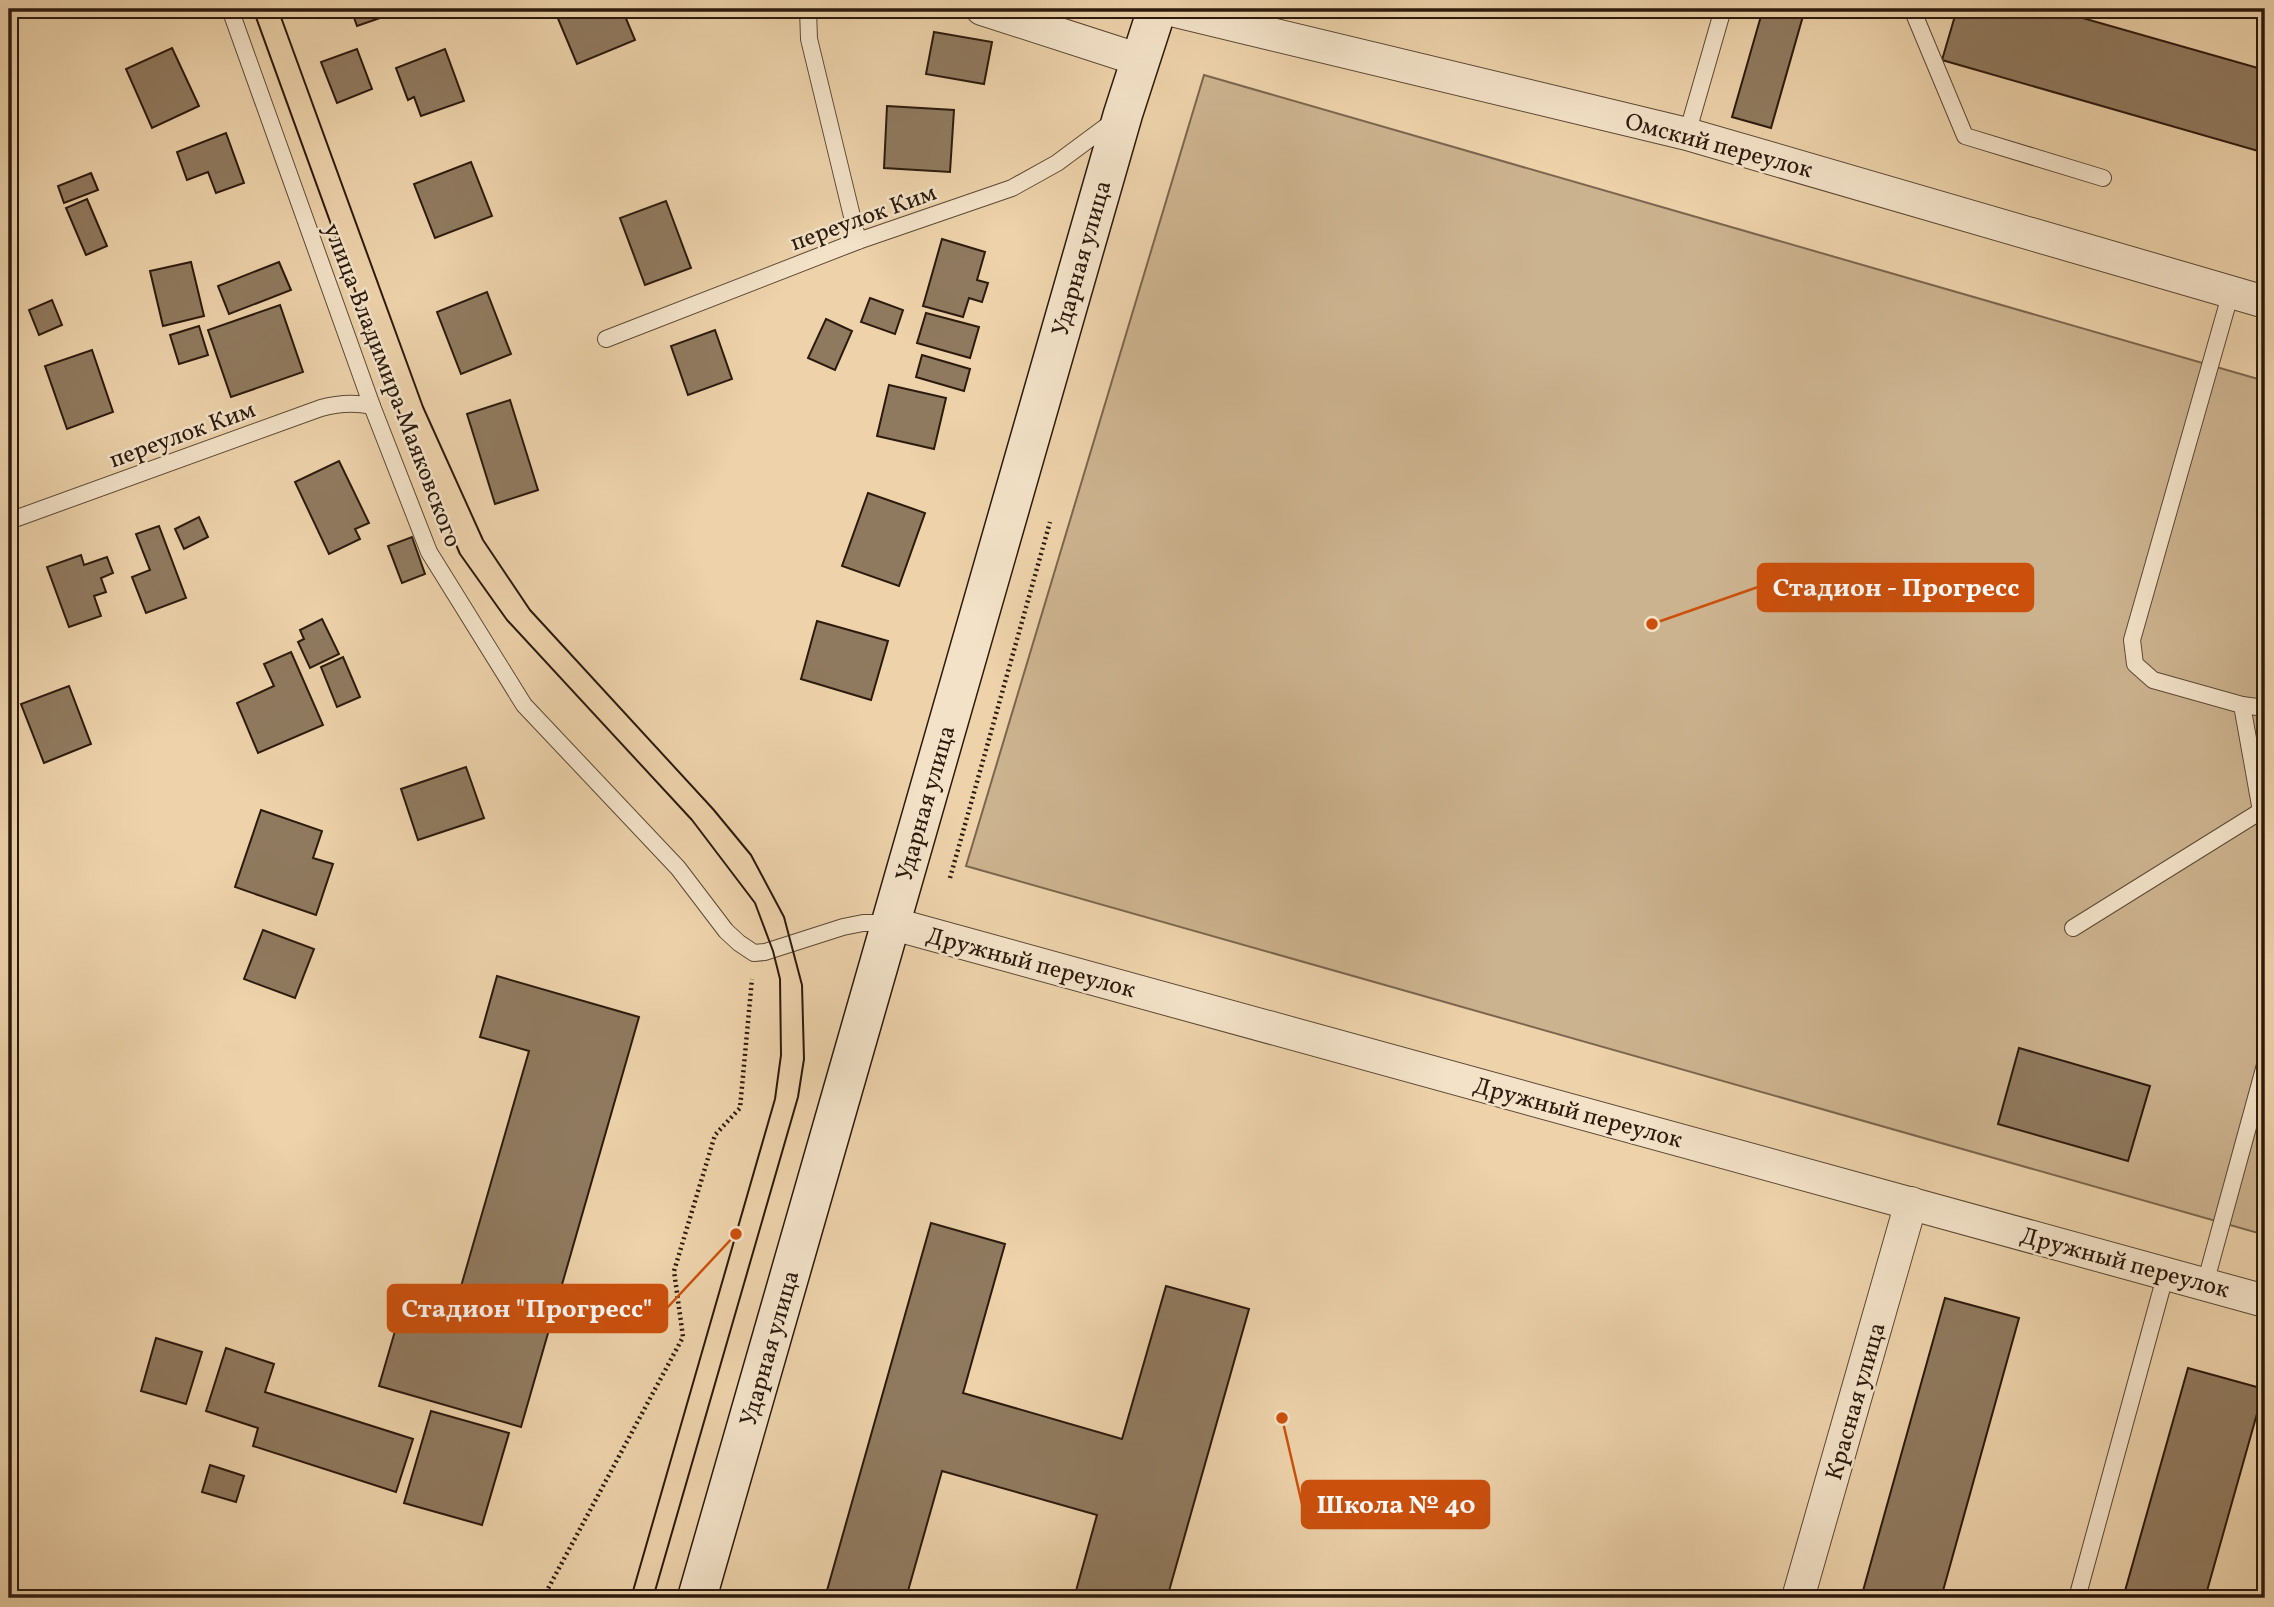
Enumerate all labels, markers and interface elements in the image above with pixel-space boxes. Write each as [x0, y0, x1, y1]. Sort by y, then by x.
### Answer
street label: Омский переулок [1621, 106, 1816, 188]
street label: переулок Ким [786, 177, 942, 261]
street label: Ударная улица [1044, 177, 1121, 341]
street label: улица Владимира Маяковского [314, 219, 469, 553]
street label: переулок Ким [105, 394, 261, 478]
callout: Стадион - Прогресс [1758, 564, 2033, 611]
text: Стадион - Прогресс [1773, 571, 2019, 607]
street label: Ударная улица [888, 722, 965, 886]
street label: Дружный переулок [922, 920, 1139, 1008]
street label: Дружный переулок [1469, 1070, 1686, 1158]
street label: Дружный переулок [2016, 1220, 2233, 1308]
street label: Ударная улица [732, 1267, 809, 1431]
callout: Стадион "Прогресс" [388, 1285, 667, 1332]
text: Стадион "Прогресс" [402, 1292, 652, 1328]
street label: Красная улица [1818, 1319, 1896, 1484]
callout: Школа № 40 [1302, 1481, 1489, 1528]
text: Школа № 40 [1316, 1488, 1476, 1524]

